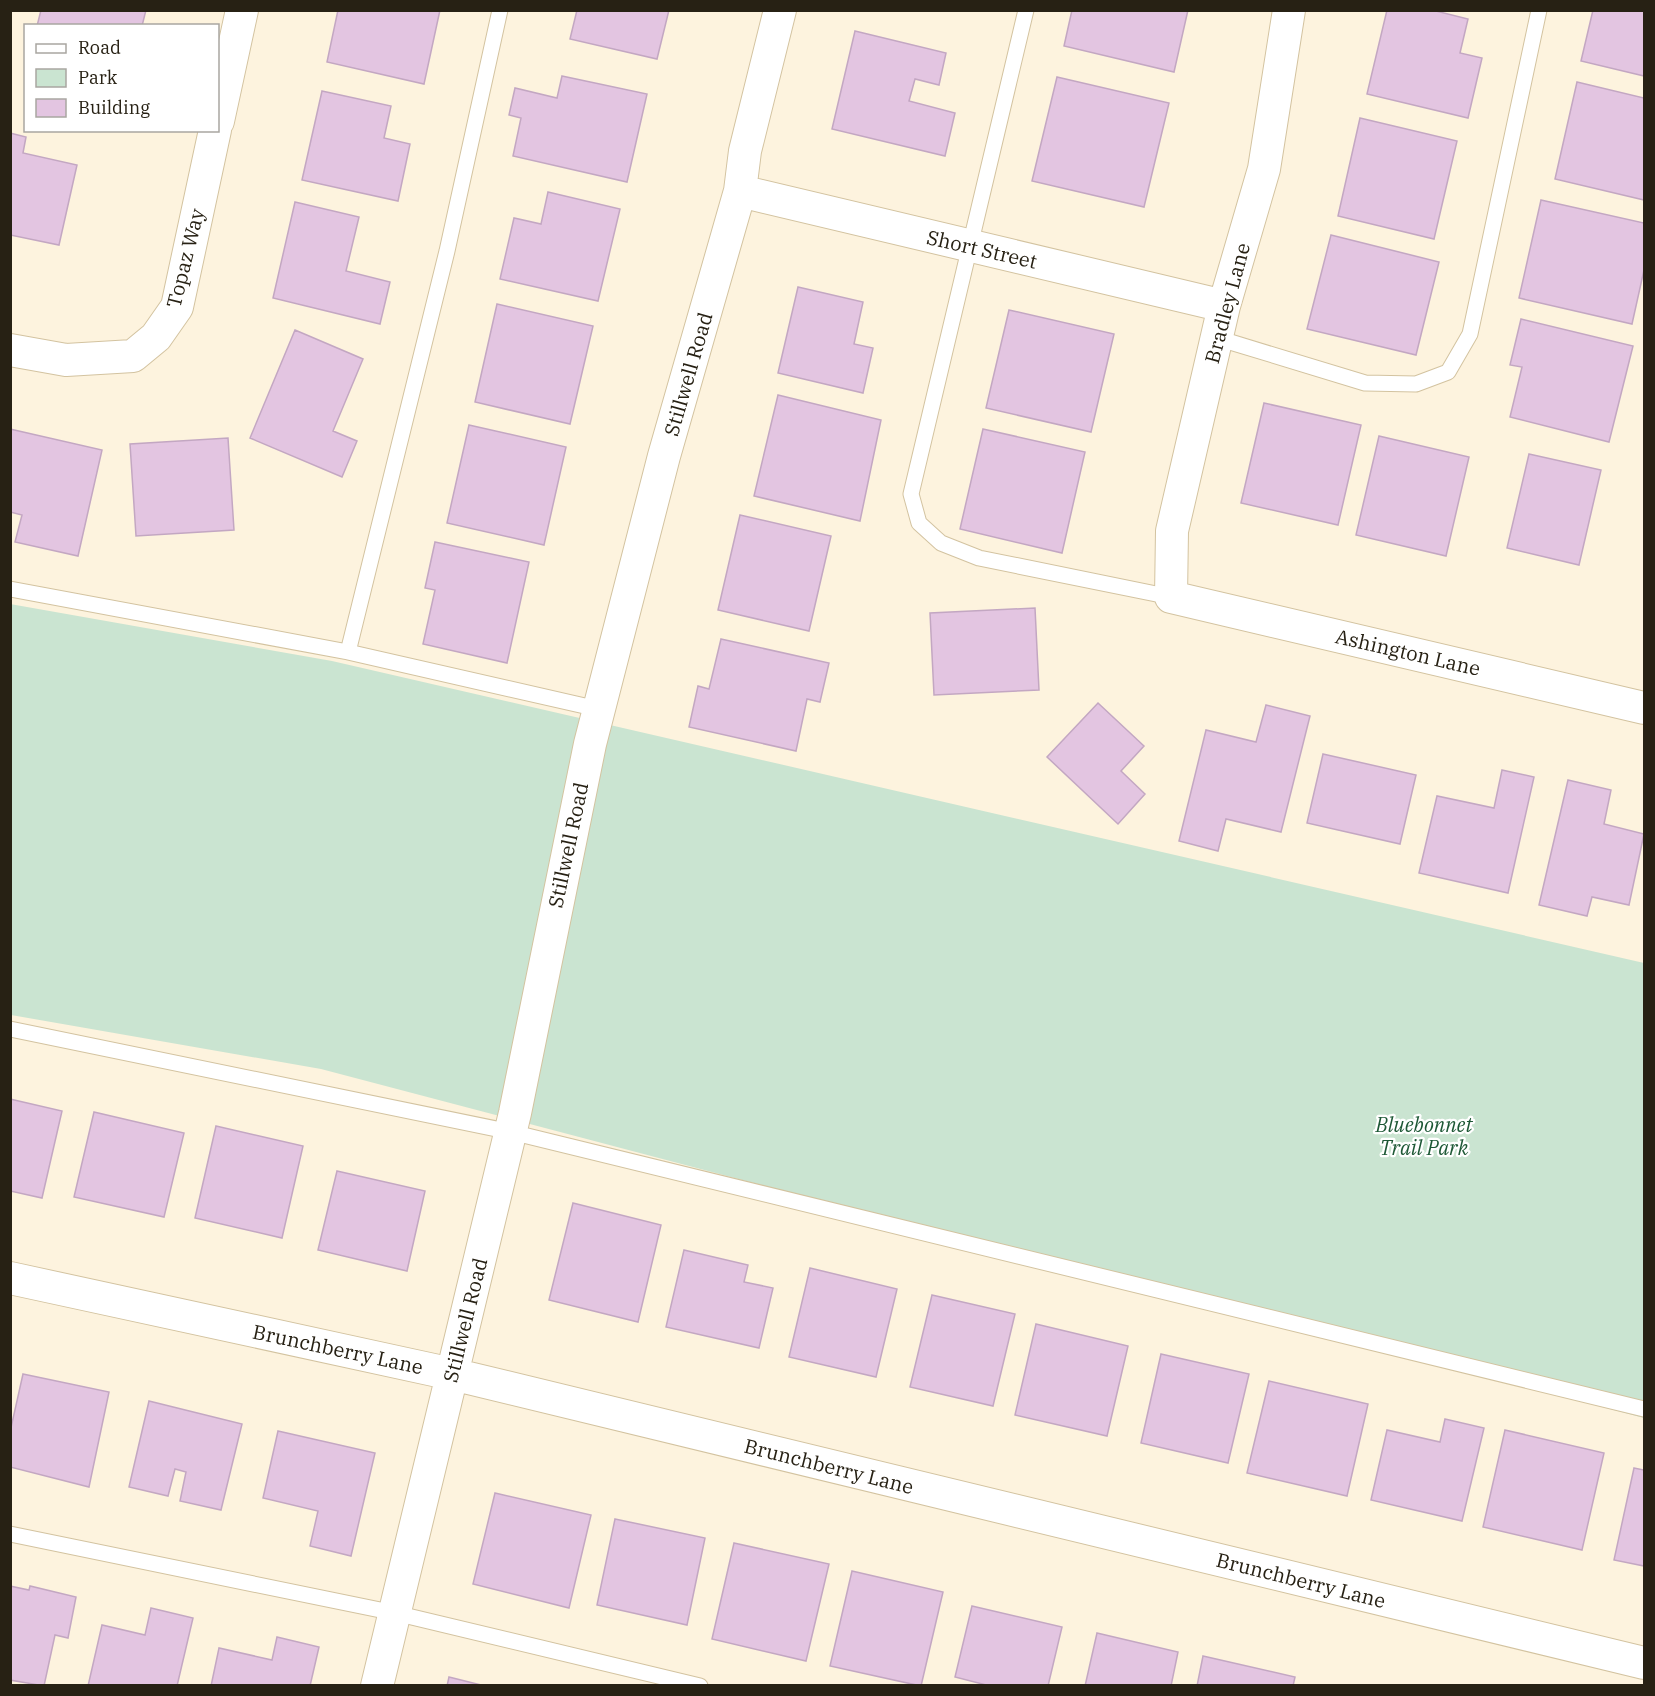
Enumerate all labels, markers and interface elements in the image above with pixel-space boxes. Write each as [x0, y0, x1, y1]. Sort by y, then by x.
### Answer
legend [24, 24, 219, 132]
text: Road [78, 36, 121, 59]
text: Park [78, 66, 118, 89]
text: Building [78, 96, 150, 119]
street label: Topaz Way [160, 205, 210, 310]
street label: Short Street [924, 223, 1040, 275]
street label: Bradley Lane [1198, 240, 1256, 366]
street label: Stillwell Road [657, 309, 719, 439]
street label: Ashington Lane [1333, 622, 1483, 682]
street label: Stillwell Road [542, 780, 594, 910]
park label: Bluebonnet Trail Park [1374, 1111, 1473, 1161]
street label: Stillwell Road [436, 1255, 494, 1385]
street label: Brunchberry Lane [250, 1318, 426, 1380]
street label: Brunchberry Lane [742, 1432, 916, 1500]
street label: Brunchberry Lane [1214, 1546, 1388, 1614]

